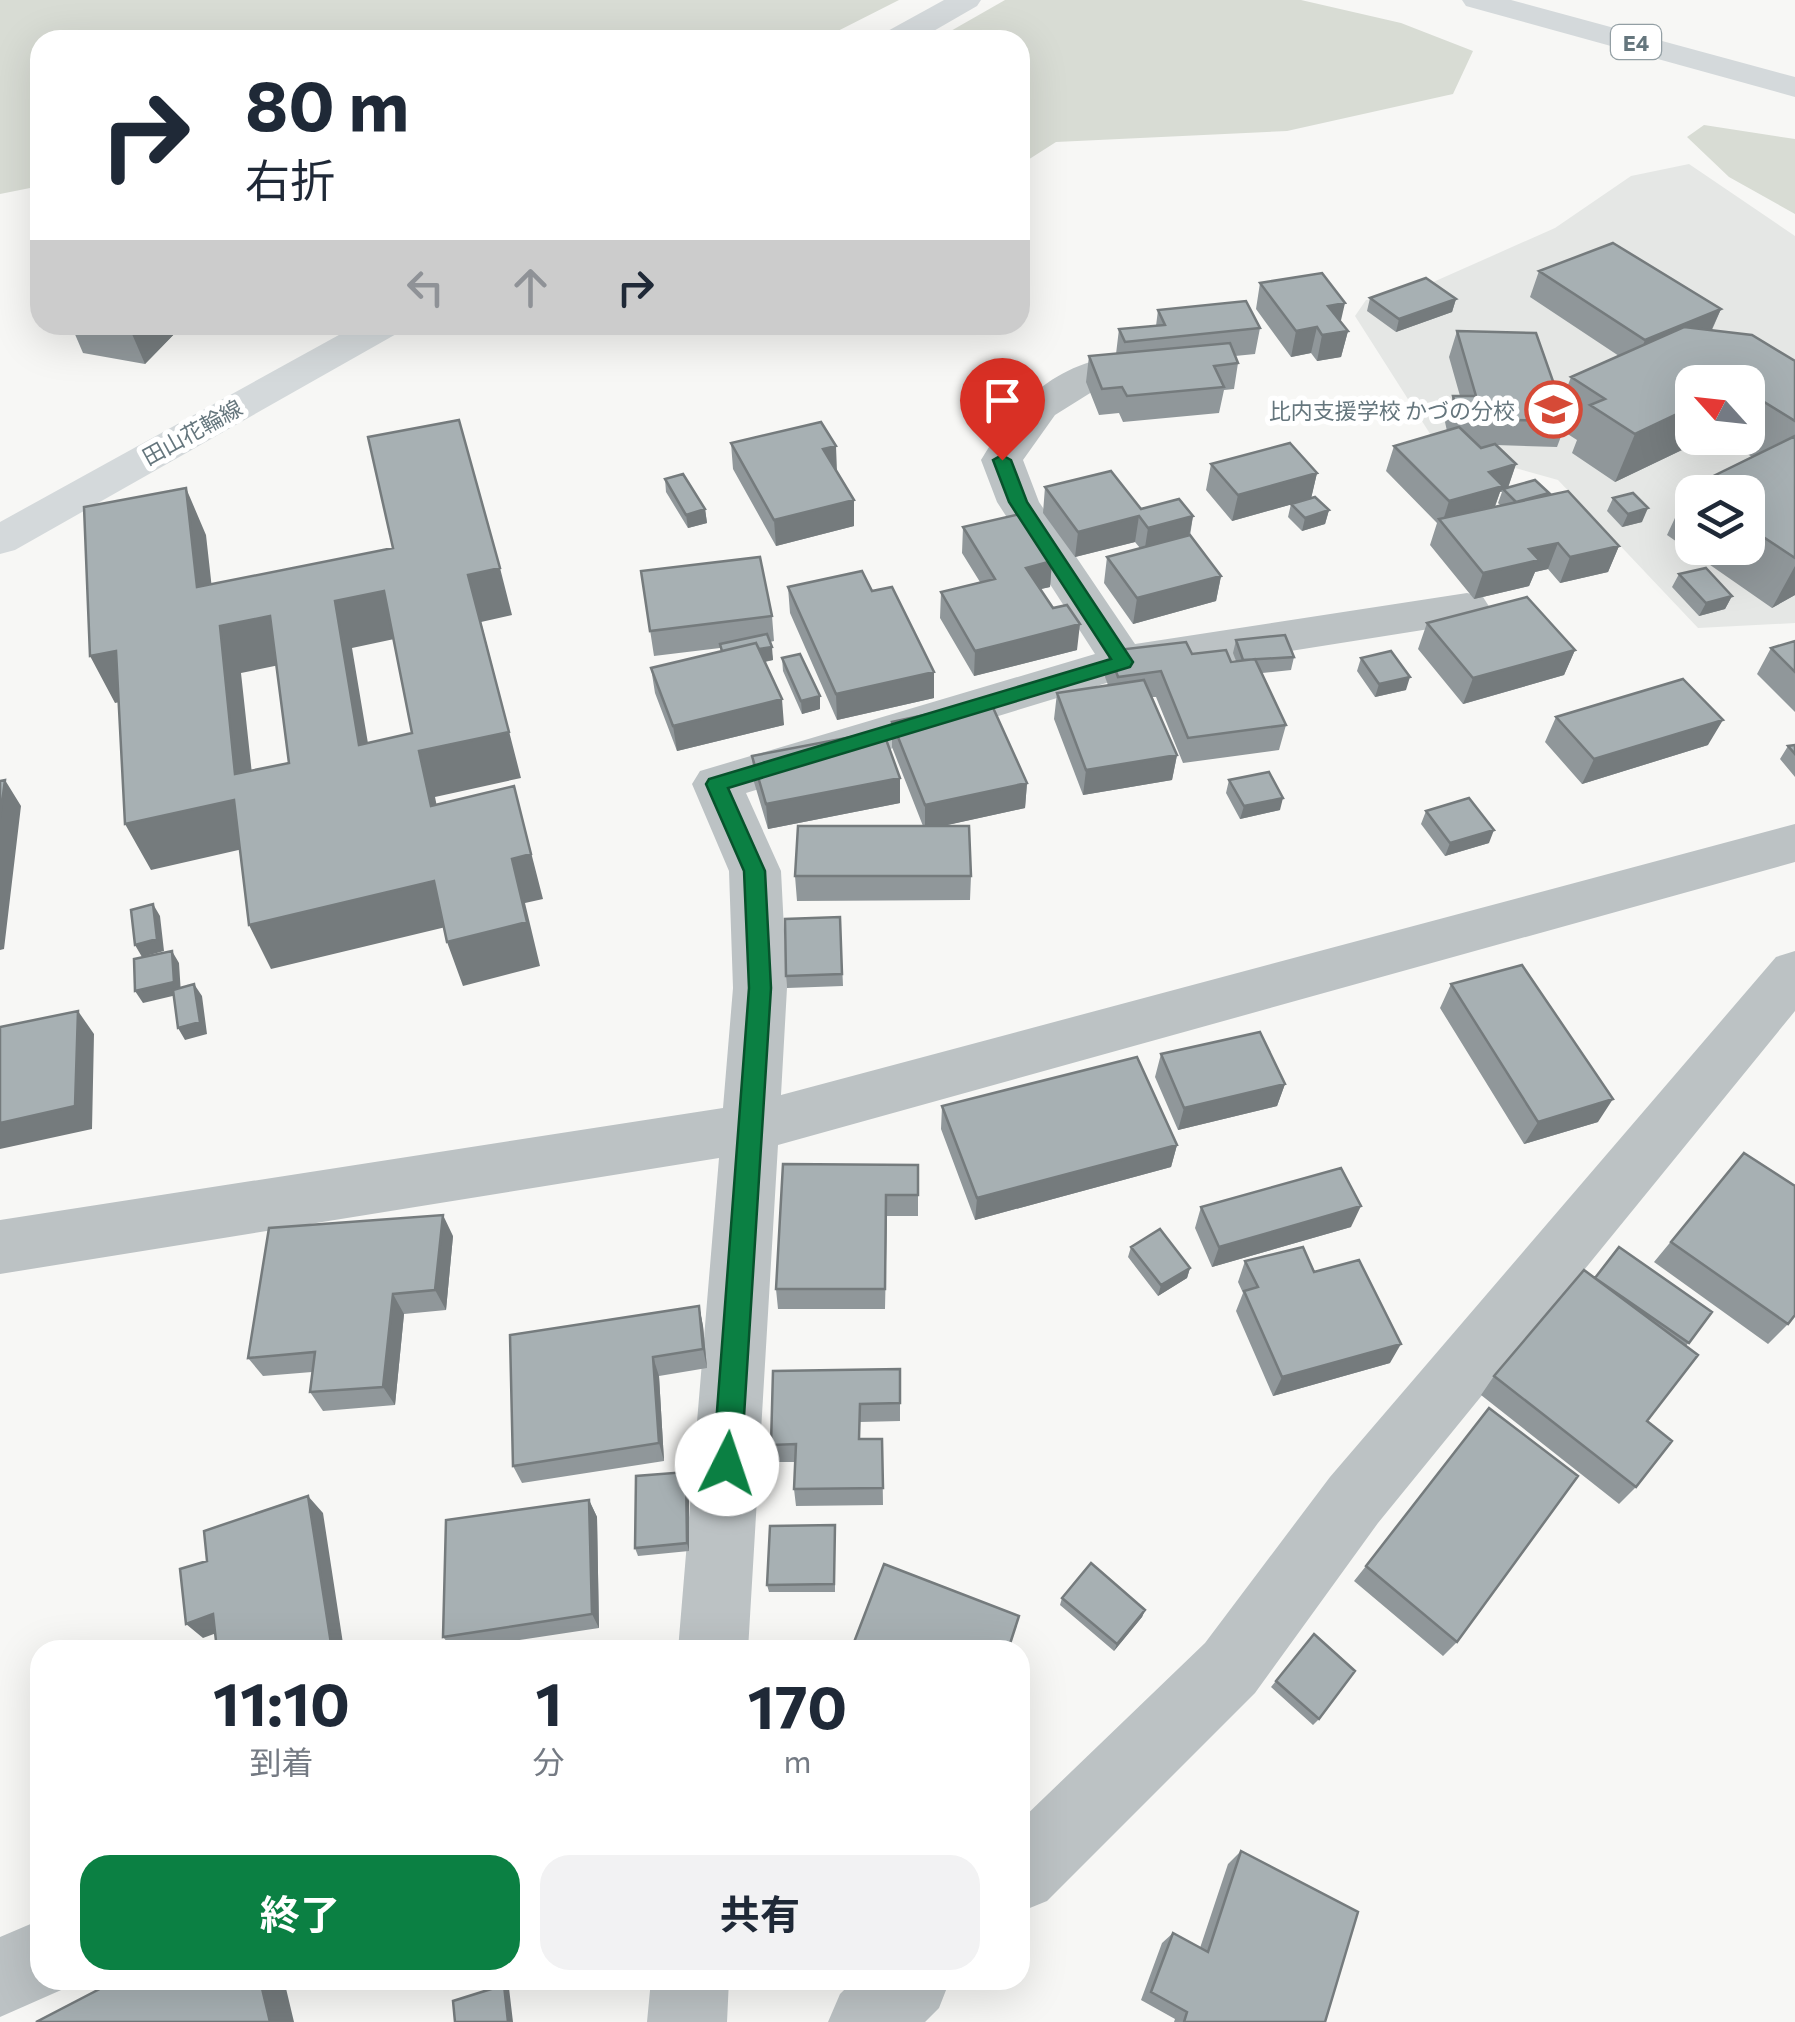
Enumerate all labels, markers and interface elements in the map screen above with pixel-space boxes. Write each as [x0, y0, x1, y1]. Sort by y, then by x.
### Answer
road number: E4 [1611, 25, 1661, 59]
text: 80 m [245, 60, 409, 145]
icon: right [80, 70, 210, 200]
text: 右折 [245, 151, 335, 206]
icon: left [398, 260, 453, 315]
icon: ahead [503, 260, 558, 315]
icon: right [608, 260, 663, 315]
pin [960, 358, 1045, 461]
north arrow [1675, 365, 1765, 455]
map controls [1675, 365, 1765, 565]
icon: arrive [975, 373, 1030, 428]
school or university icon: 比内支援学校 かづの分校 [1524, 380, 1584, 440]
street label: 田山花輪線 [137, 394, 247, 470]
place label: 比内支援学校 かづの分校 [1269, 397, 1515, 424]
button: layers [1675, 475, 1765, 565]
position arrow [675, 1412, 779, 1516]
text: 11:10 [213, 1665, 350, 1738]
text: 1 [535, 1665, 562, 1738]
text: 170 [748, 1668, 847, 1741]
text: m [783, 1740, 811, 1780]
text: 到着 [249, 1741, 313, 1781]
text: 分 [533, 1741, 565, 1781]
button: 終了 [80, 1855, 520, 1970]
button: 共有 [540, 1855, 980, 1970]

